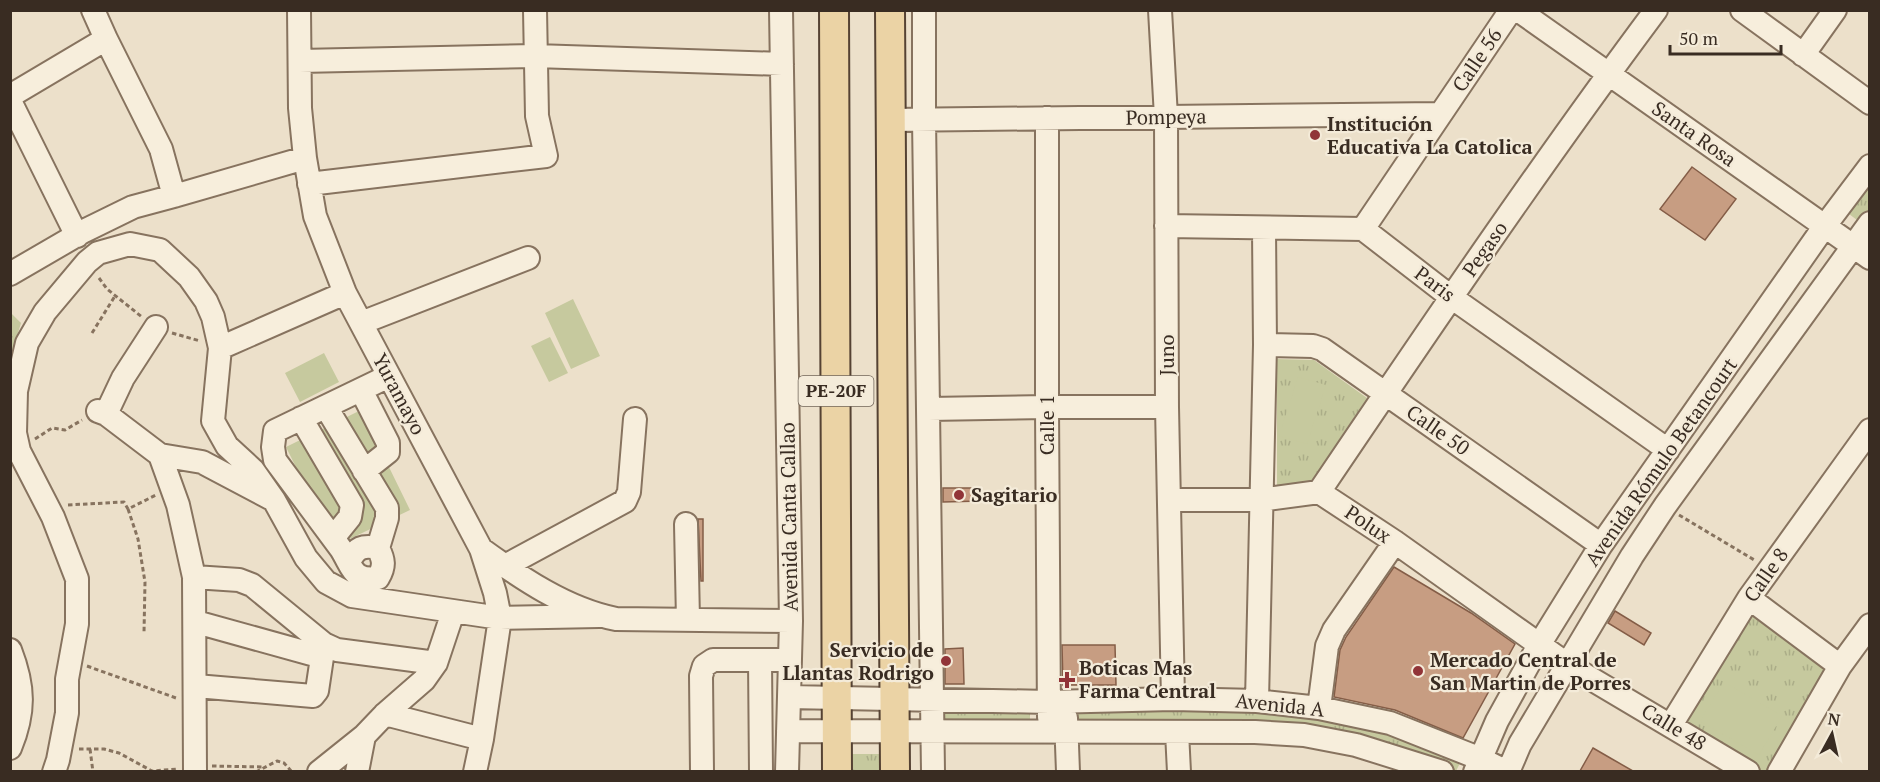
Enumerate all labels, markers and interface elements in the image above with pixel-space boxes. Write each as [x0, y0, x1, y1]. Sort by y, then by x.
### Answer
scale bar [1670, 18, 1781, 56]
street label: Calle 56 [1445, 22, 1508, 97]
text: 50 m [1679, 26, 1719, 50]
street label: Santa Rosa [1647, 95, 1742, 173]
street label: Pompeya [1125, 102, 1207, 131]
place label: Institución Educativa La Catolica [1327, 110, 1533, 160]
marker: Institución Educativa La Catolica [1308, 128, 1322, 142]
street label: Pegaso [1456, 216, 1513, 282]
street label: Paris [1409, 259, 1461, 308]
street label: Juno [1153, 334, 1180, 376]
street label: Yuramayo [367, 348, 432, 439]
street label: Avenida Rómulo Betancourt [1578, 352, 1743, 571]
road number: PE-20F [798, 376, 874, 406]
street label: Calle 1 [1033, 395, 1060, 455]
street label: Calle 50 [1401, 398, 1475, 461]
street label: Avenida Canta Callao [773, 422, 804, 612]
place label: Sagitario [971, 481, 1058, 508]
marker: Sagitario [952, 488, 966, 502]
street label: Polux [1340, 498, 1397, 549]
street label: Calle 8 [1737, 542, 1794, 607]
place label: Servicio de Llantas Rodrigo [782, 636, 934, 686]
place label: Mercado Central de San Martin de Porres [1430, 646, 1631, 696]
marker: Servicio de Llantas Rodrigo [939, 654, 953, 668]
place label: Boticas Mas Farma Central [1079, 654, 1216, 704]
marker: Mercado Central de San Martin de Porres [1411, 664, 1425, 678]
marker: Boticas Mas Farma Central [1060, 673, 1074, 687]
street label: Avenida A [1234, 686, 1326, 723]
street label: Calle 48 [1637, 697, 1712, 756]
north arrow [1802, 704, 1862, 764]
text: N [1827, 707, 1842, 731]

